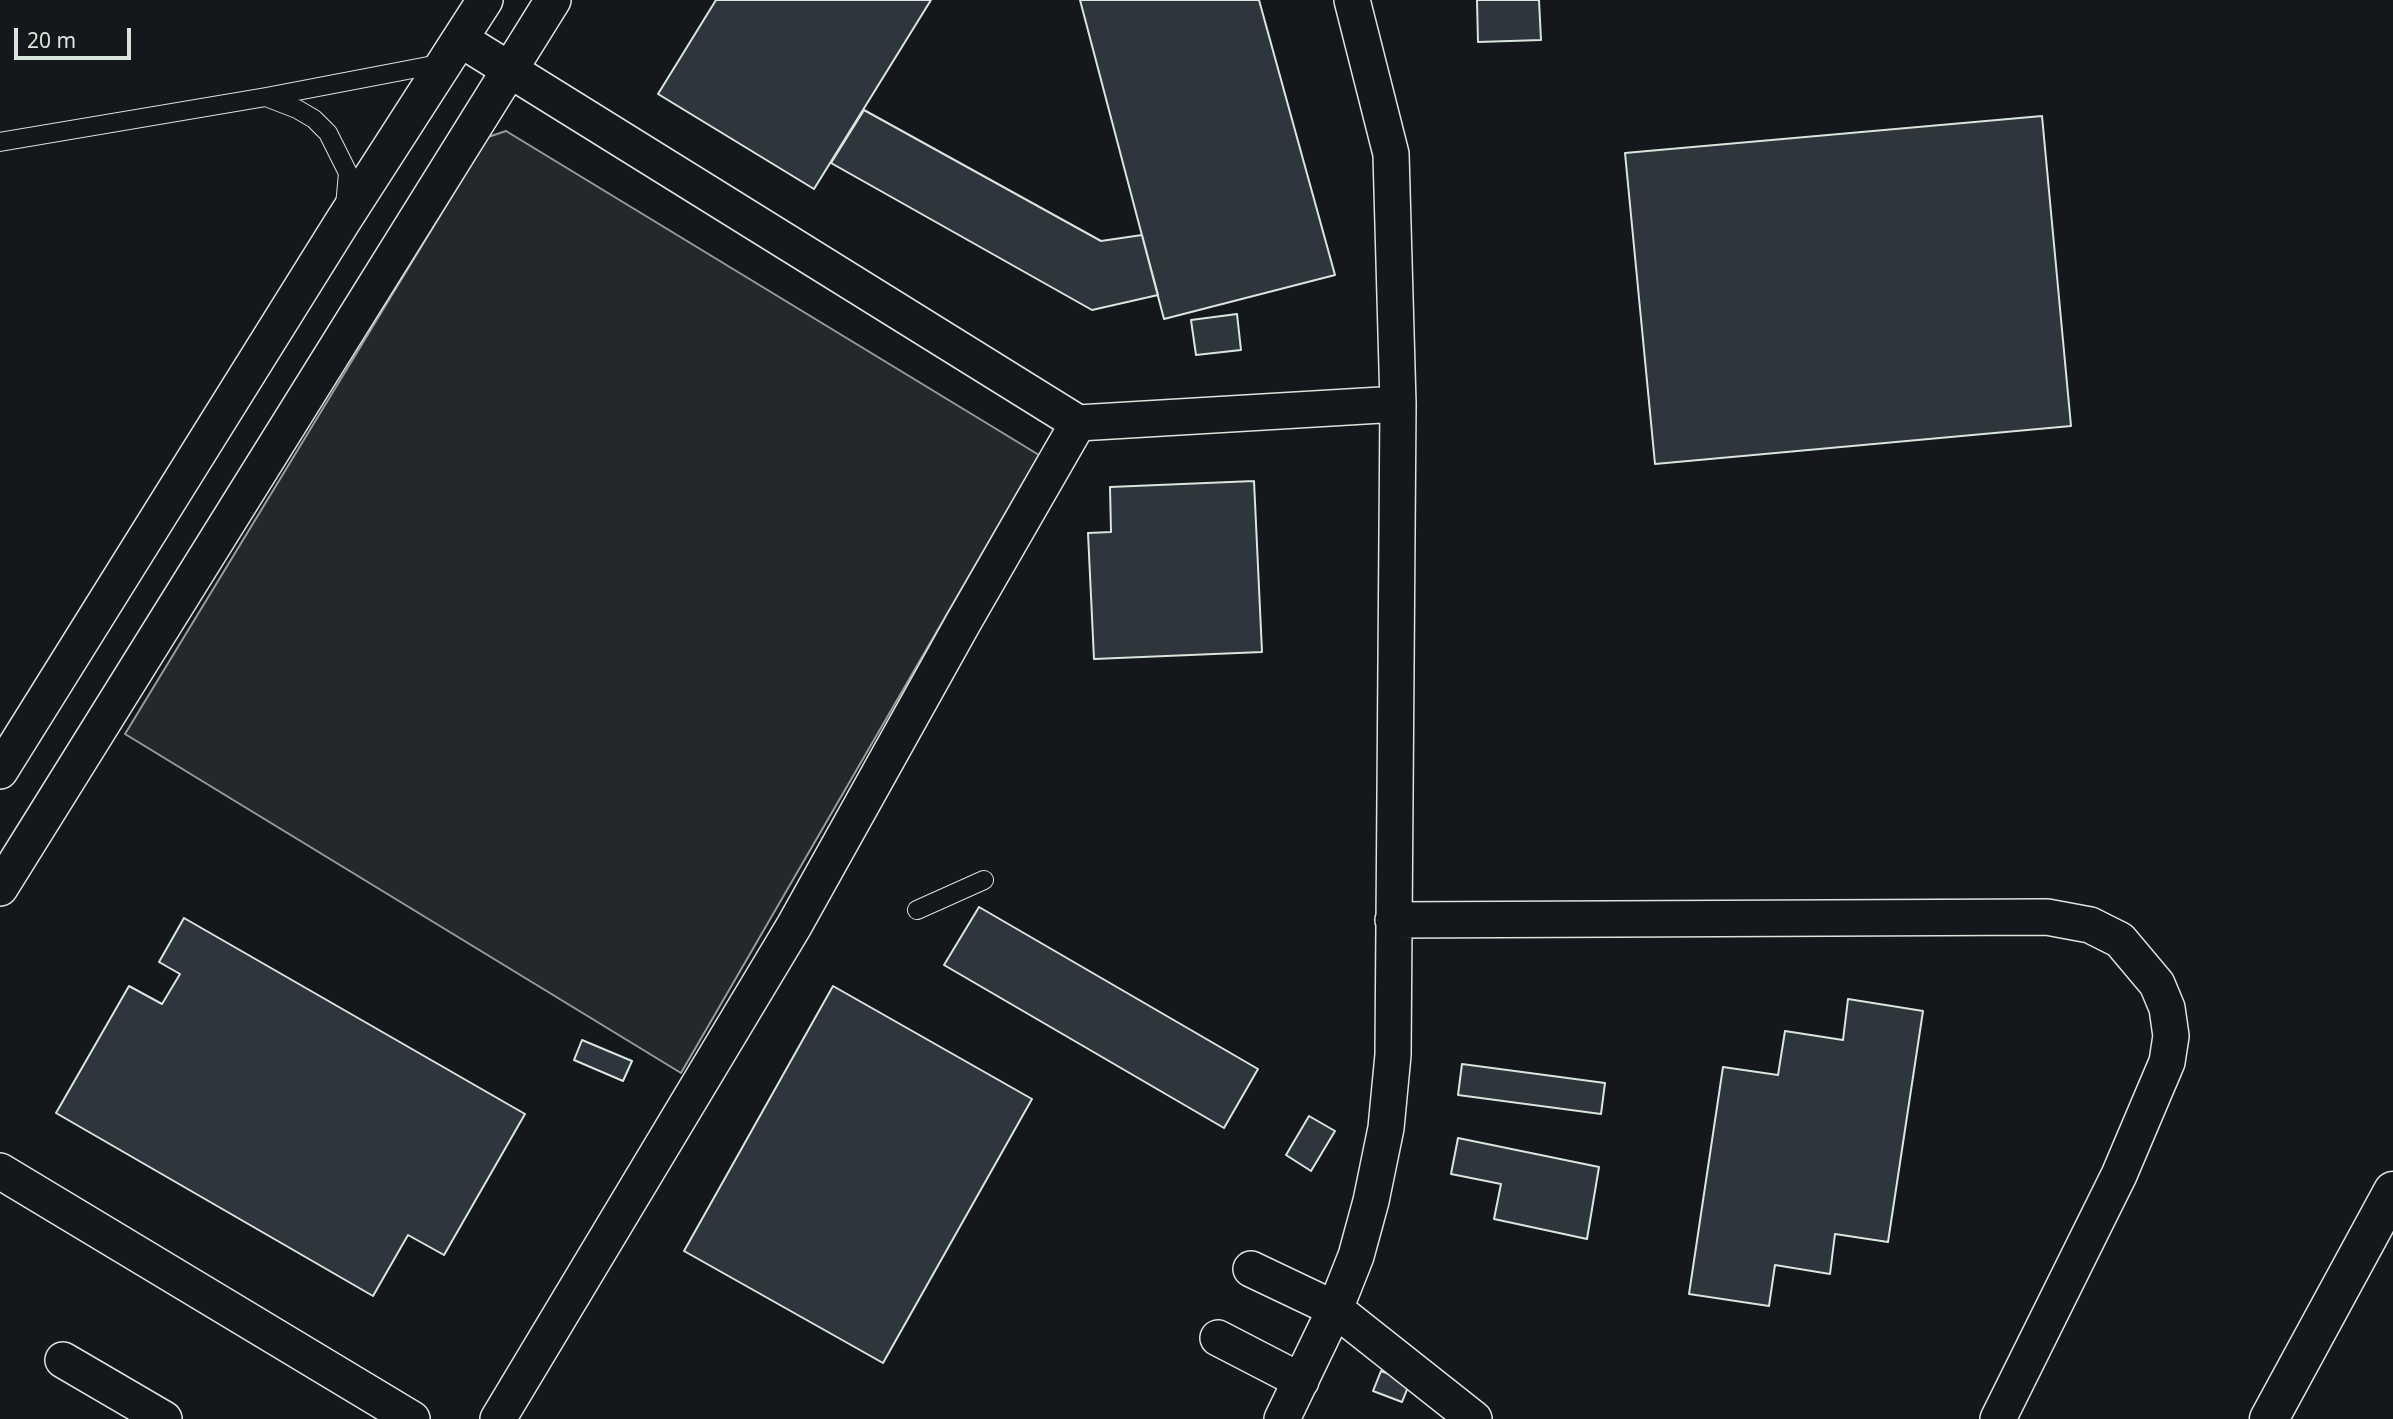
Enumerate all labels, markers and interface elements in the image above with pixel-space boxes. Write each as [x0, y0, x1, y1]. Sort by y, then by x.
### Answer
scale bar [18, 14, 135, 58]
text: 20 m [27, 26, 76, 54]

